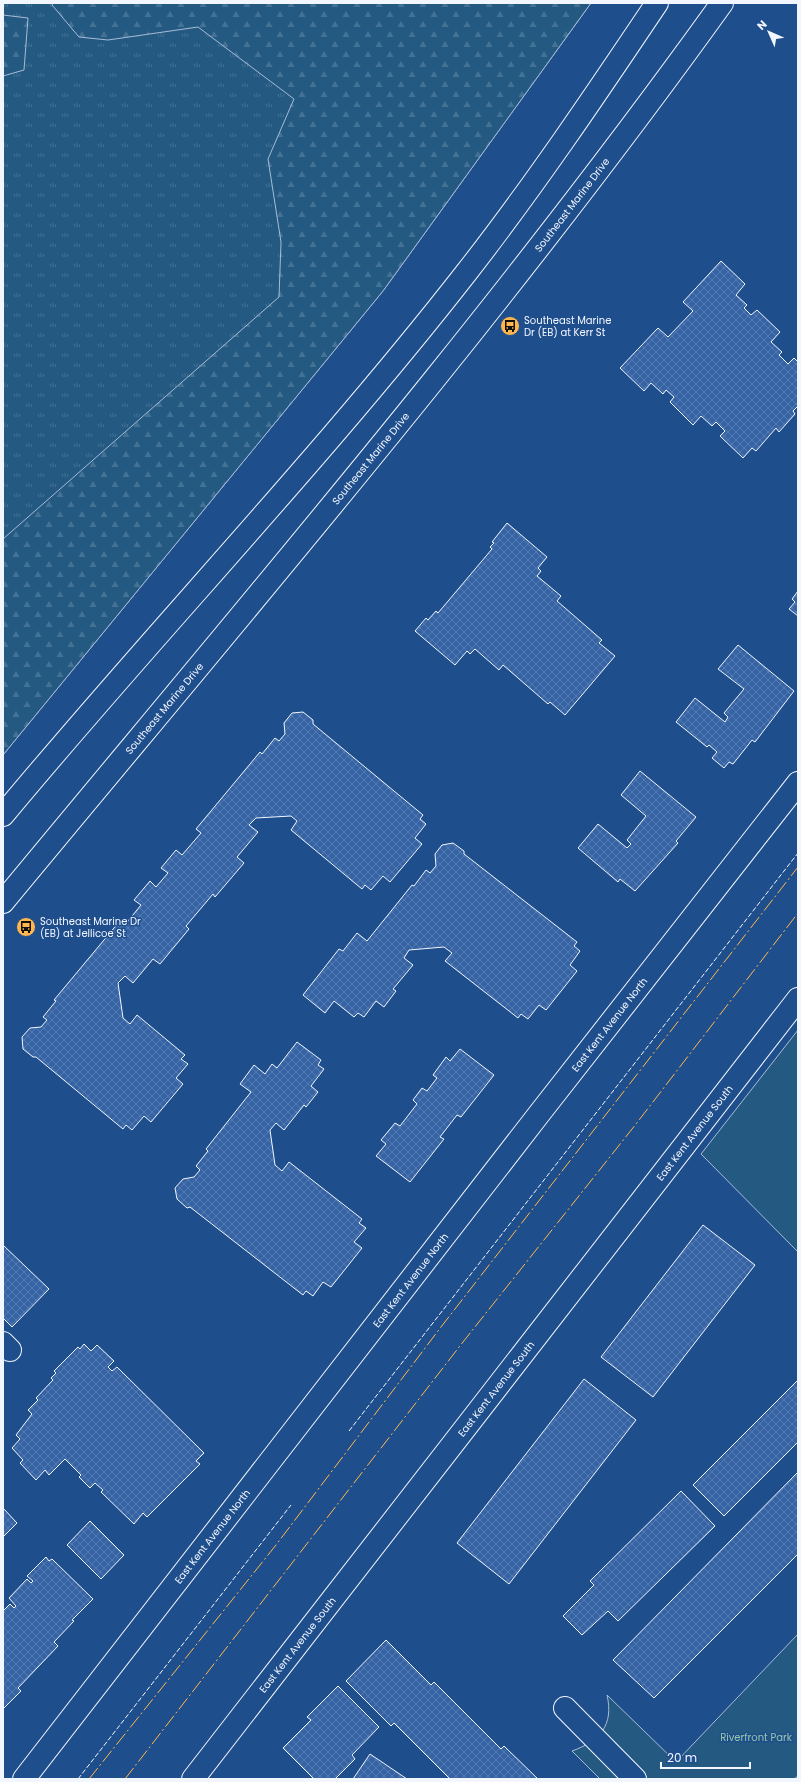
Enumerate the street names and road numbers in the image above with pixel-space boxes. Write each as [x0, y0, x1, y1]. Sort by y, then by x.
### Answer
street label: Southeast Marine Drive [531, 154, 613, 255]
street label: Southeast Marine Drive [328, 409, 413, 508]
street label: Southeast Marine Drive [121, 659, 207, 757]
street label: East Kent Avenue North [568, 974, 651, 1075]
street label: East Kent Avenue South [652, 1082, 736, 1184]
street label: East Kent Avenue North [369, 1230, 452, 1331]
street label: East Kent Avenue South [454, 1338, 538, 1440]
street label: East Kent Avenue North [171, 1486, 253, 1587]
street label: East Kent Avenue South [255, 1594, 339, 1696]

